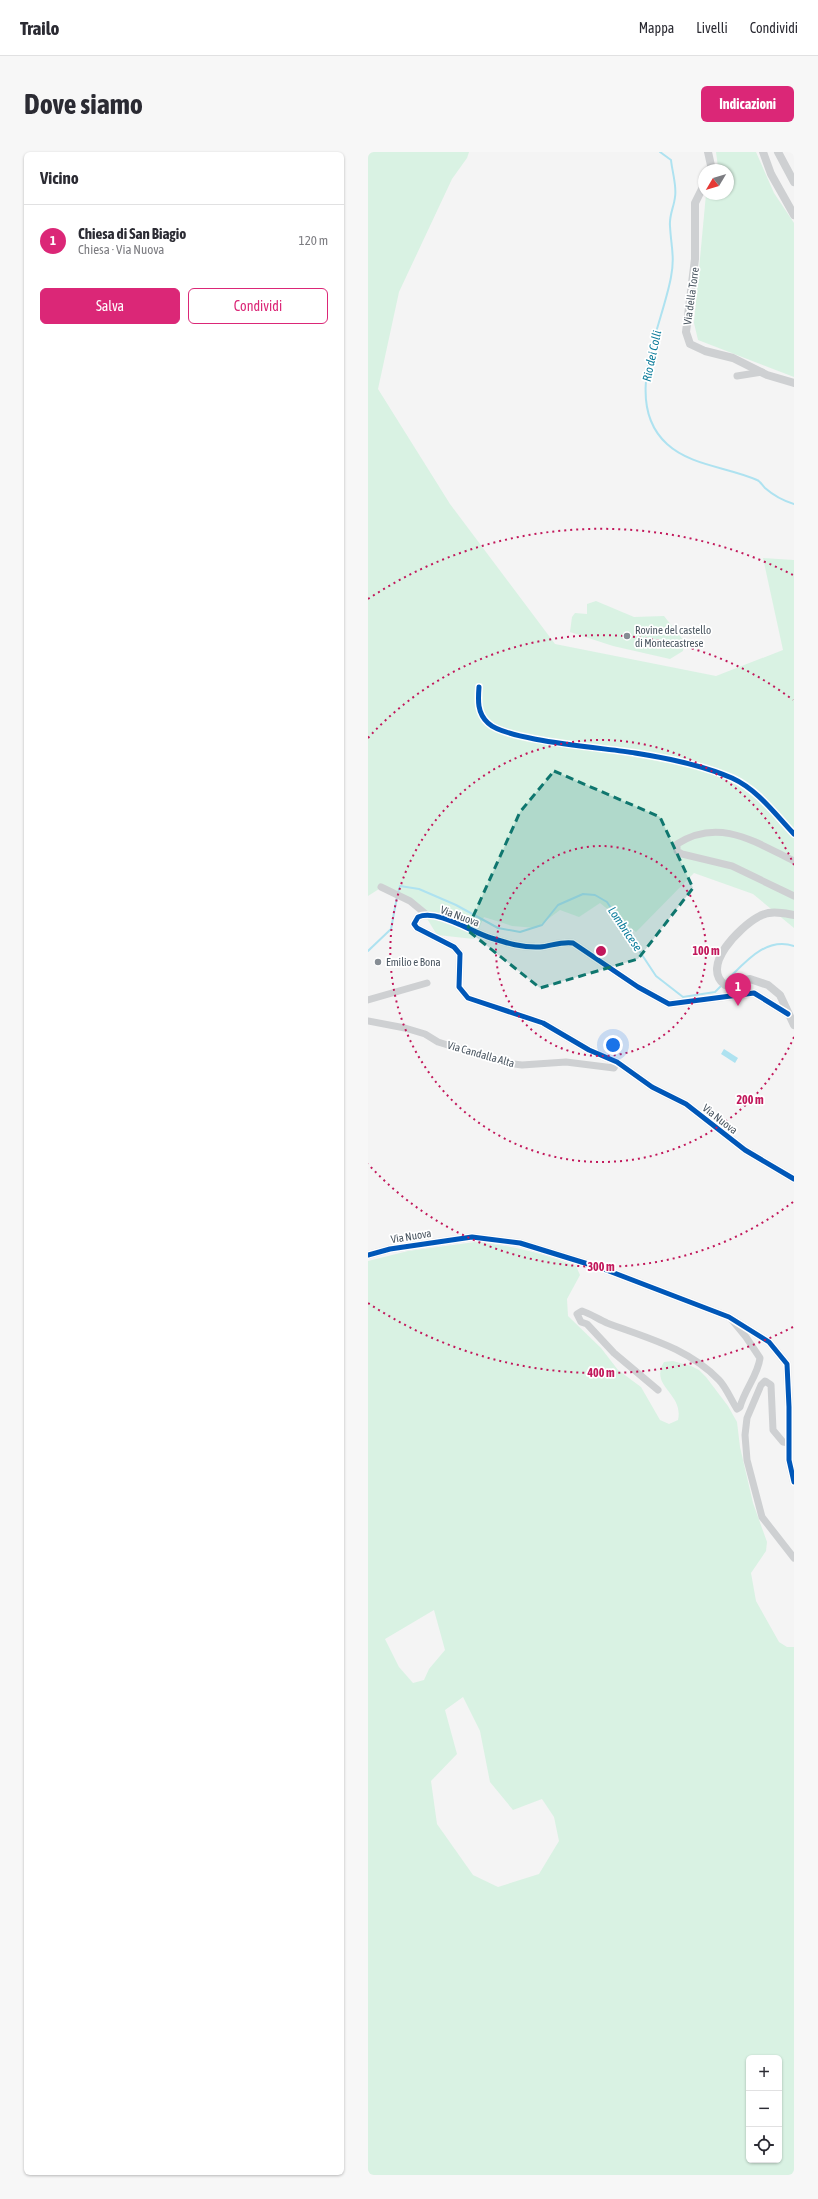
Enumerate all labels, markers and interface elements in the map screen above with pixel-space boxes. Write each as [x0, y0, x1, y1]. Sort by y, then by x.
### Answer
text: Trailo [20, 17, 59, 39]
text: Mappa [639, 20, 674, 36]
text: Livelli [696, 20, 728, 36]
text: Condividi [750, 20, 798, 36]
button: Indicazioni [701, 86, 794, 122]
text: Dove siamo [24, 88, 143, 120]
north arrow [698, 164, 734, 200]
text: Vicino [40, 168, 79, 188]
text: Chiesa di San Biagio [78, 225, 186, 242]
text: 1 [50, 233, 56, 248]
text: 120 m [299, 233, 328, 248]
text: Chiesa · Via Nuova [78, 242, 164, 257]
street label: Via della Torre [681, 266, 701, 326]
button: Salva [40, 288, 180, 324]
button: Condividi [188, 288, 328, 324]
water label: Rio dei Colli [640, 329, 664, 383]
place label: Rovine del castello di Montecastrese [635, 624, 711, 649]
marker: Rovine del castello di Montecastrese [622, 631, 632, 641]
street label: Via Nuova [439, 903, 481, 929]
water label: Lombricese [605, 904, 645, 954]
centre of rings [594, 944, 608, 958]
text: 100 m [692, 944, 720, 958]
place label: Emilio e Bona [386, 956, 441, 968]
marker: Emilio e Bona [373, 957, 383, 967]
pin: 1 [725, 973, 751, 1006]
your location [603, 1035, 623, 1055]
street label: Via Candalla Alta [446, 1039, 516, 1069]
text: 200 m [736, 1093, 764, 1107]
street label: Via Nuova [700, 1102, 740, 1136]
street label: Via Nuova [390, 1227, 432, 1245]
text: 300 m [587, 1260, 615, 1274]
text: 400 m [586, 1366, 615, 1380]
map controls [746, 2055, 782, 2163]
button: + [746, 2055, 782, 2091]
button: − [746, 2091, 782, 2127]
button: locate [746, 2127, 782, 2163]

